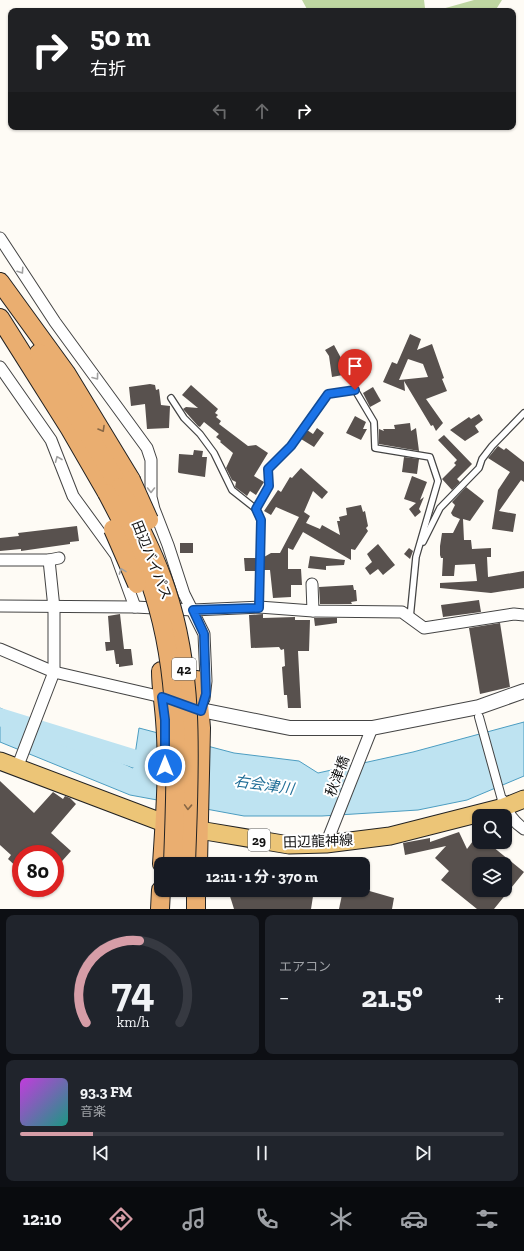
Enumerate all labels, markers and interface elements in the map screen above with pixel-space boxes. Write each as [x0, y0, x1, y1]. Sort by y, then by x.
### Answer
text: 50 m [90, 20, 151, 53]
icon: right [24, 24, 76, 76]
text: 右折 [90, 58, 126, 80]
icon: left [209, 100, 231, 122]
icon: ahead [251, 100, 273, 122]
icon: right [293, 100, 315, 122]
one-way arrow [16, 267, 24, 274]
pin [338, 349, 372, 390]
icon: arrive [344, 355, 366, 377]
one-way arrow [91, 373, 98, 380]
one-way arrow [97, 425, 104, 432]
one-way arrow [55, 455, 63, 462]
one-way arrow [147, 487, 155, 493]
street label: 田辺バイパス [128, 518, 175, 602]
one-way arrow [118, 567, 126, 574]
road number: 42 [172, 658, 196, 680]
position arrow [144, 745, 186, 787]
street label: 秋津橋 [322, 754, 353, 799]
water label: 右会津川 [233, 772, 297, 798]
one-way arrow [184, 804, 192, 810]
map controls [472, 809, 512, 897]
button: search [472, 809, 512, 849]
road number: 29 [248, 829, 270, 851]
street label: 田辺龍神線 [283, 832, 353, 851]
speed limit sign: 80 [12, 845, 64, 897]
button: layers [472, 857, 512, 897]
text: 12:11 · 1 分 · 370 m [206, 868, 318, 886]
text: エアコン [279, 959, 331, 974]
text: 74 [111, 966, 154, 1016]
text: 21.5° [361, 979, 423, 1015]
text: − [279, 984, 289, 1011]
text: + [495, 984, 504, 1011]
text: km/h [116, 1013, 149, 1030]
text: 93.3 FM [80, 1083, 132, 1101]
text: 音楽 [80, 1104, 106, 1119]
icon: previous [90, 1142, 112, 1164]
icon: pause [251, 1142, 273, 1164]
icon: next [412, 1142, 434, 1164]
icon: directions [107, 1205, 135, 1233]
icon: music [180, 1205, 208, 1233]
icon: phone [253, 1205, 281, 1233]
icon: climate [327, 1205, 355, 1233]
icon: car [400, 1205, 428, 1233]
icon: filters [473, 1205, 501, 1233]
text: 12:10 [23, 1208, 62, 1230]

